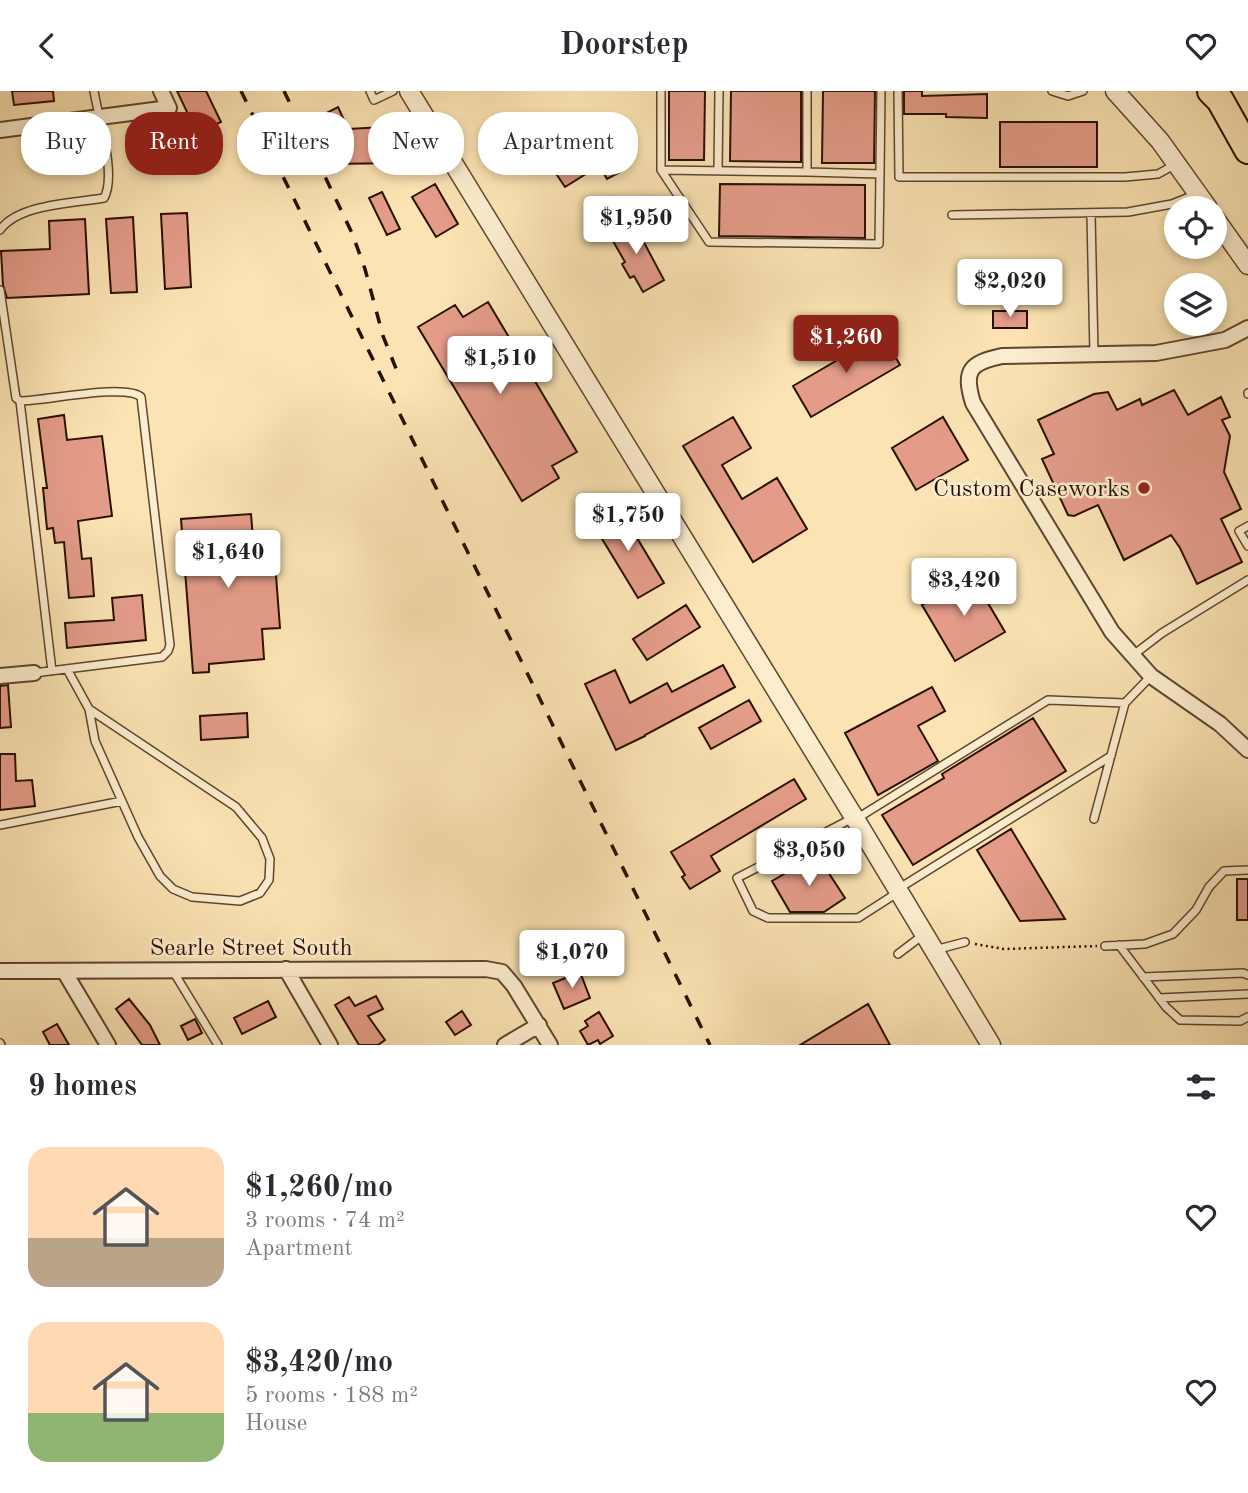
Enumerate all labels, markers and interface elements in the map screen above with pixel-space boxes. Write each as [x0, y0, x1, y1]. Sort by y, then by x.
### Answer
icon: back [28, 27, 66, 65]
icon: heart [1182, 27, 1220, 65]
text: Doorstep [559, 30, 689, 62]
chip: Buy [21, 112, 111, 175]
chip: Rent [125, 112, 223, 175]
chip: Filters [237, 112, 354, 175]
chip: New [368, 112, 464, 175]
chip: Apartment [478, 112, 638, 175]
map controls [1164, 196, 1227, 336]
button: locate [1164, 196, 1227, 259]
pin: $1,950 [579, 197, 693, 256]
text: $1,950 [599, 207, 673, 230]
pin: $2,020 [953, 259, 1067, 319]
text: $2,020 [973, 270, 1047, 293]
button: layers [1164, 273, 1227, 336]
pin: $1,260 [789, 315, 903, 375]
text: $1,260 [809, 326, 883, 349]
pin: $1,510 [443, 337, 557, 396]
text: $1,510 [463, 347, 537, 370]
place label: Custom Caseworks [933, 478, 1130, 502]
marker: Custom Caseworks [1136, 480, 1152, 496]
pin: $1,750 [571, 493, 685, 553]
text: $1,750 [591, 504, 665, 527]
pin: $1,640 [171, 531, 285, 590]
text: $1,640 [191, 541, 265, 564]
pin: $3,420 [907, 559, 1021, 618]
text: $3,420 [927, 569, 1001, 592]
pin: $3,050 [752, 829, 866, 888]
text: $3,050 [772, 839, 846, 862]
pin: $1,070 [515, 930, 629, 990]
street label: Searle Street South [149, 937, 353, 961]
text: $1,070 [535, 941, 609, 964]
icon: filters [1182, 1068, 1220, 1106]
text: 9 homes [28, 1072, 137, 1102]
text: $1,260/mo [245, 1173, 393, 1203]
icon: home [84, 1175, 168, 1259]
icon: heart [1182, 1198, 1220, 1236]
text: 3 rooms · 74 m² [245, 1209, 405, 1232]
text: Apartment [245, 1237, 353, 1260]
text: $3,420/mo [245, 1348, 393, 1378]
icon: home [84, 1350, 168, 1434]
icon: heart [1182, 1373, 1220, 1411]
text: 5 rooms · 188 m² [245, 1384, 418, 1407]
text: House [245, 1412, 307, 1435]

